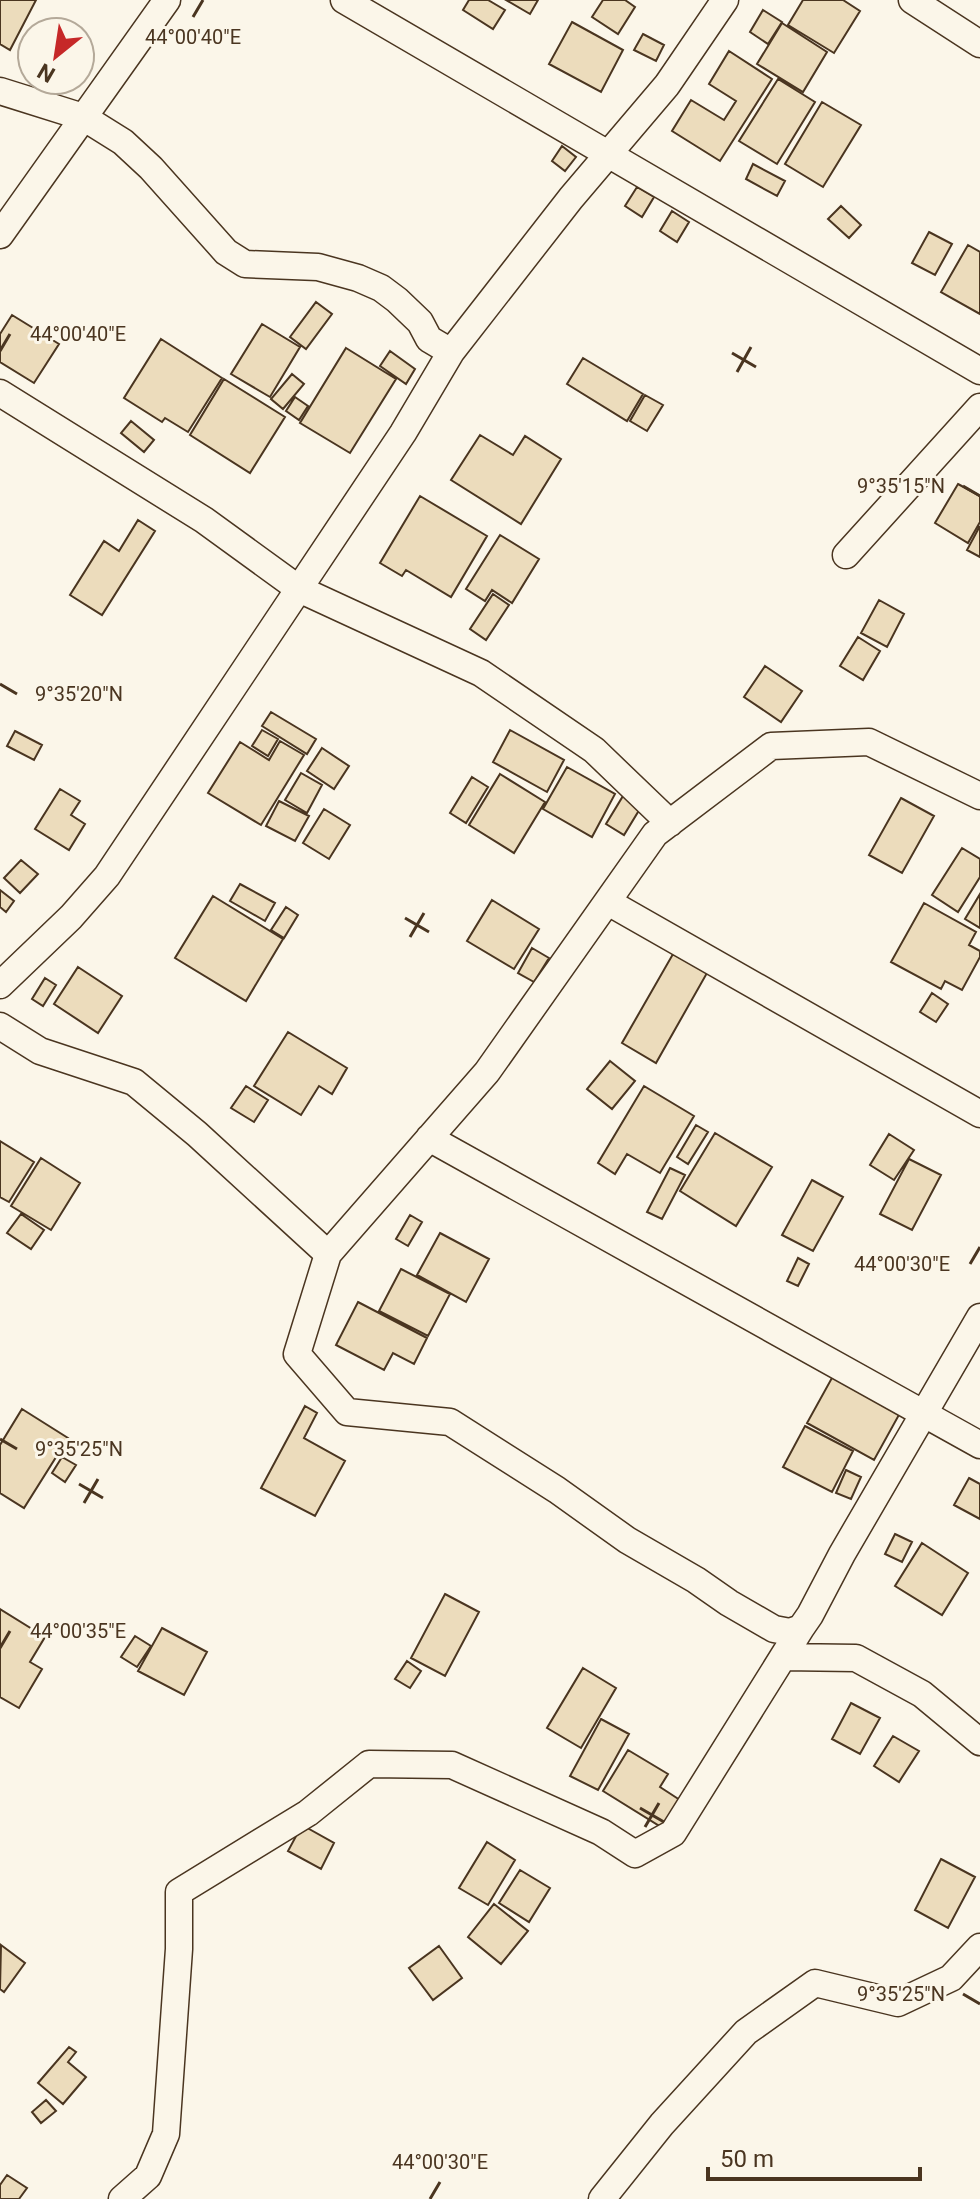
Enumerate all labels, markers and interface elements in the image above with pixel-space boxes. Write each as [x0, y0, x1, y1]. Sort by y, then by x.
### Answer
north arrow [16, 16, 96, 96]
text: 44°00'40"E [145, 25, 241, 49]
text: N [33, 58, 59, 88]
text: 44°00'40"E [30, 322, 126, 346]
text: 9°35'15"N [857, 474, 945, 498]
text: 9°35'20"N [35, 682, 123, 706]
text: 44°00'30"E [854, 1252, 950, 1276]
text: 9°35'25"N [35, 1437, 123, 1461]
text: 44°00'35"E [30, 1619, 126, 1643]
text: 9°35'25"N [857, 1982, 945, 2006]
scale bar [708, 2131, 920, 2181]
text: 50 m [720, 2145, 774, 2173]
text: 44°00'30"E [392, 2150, 488, 2174]

